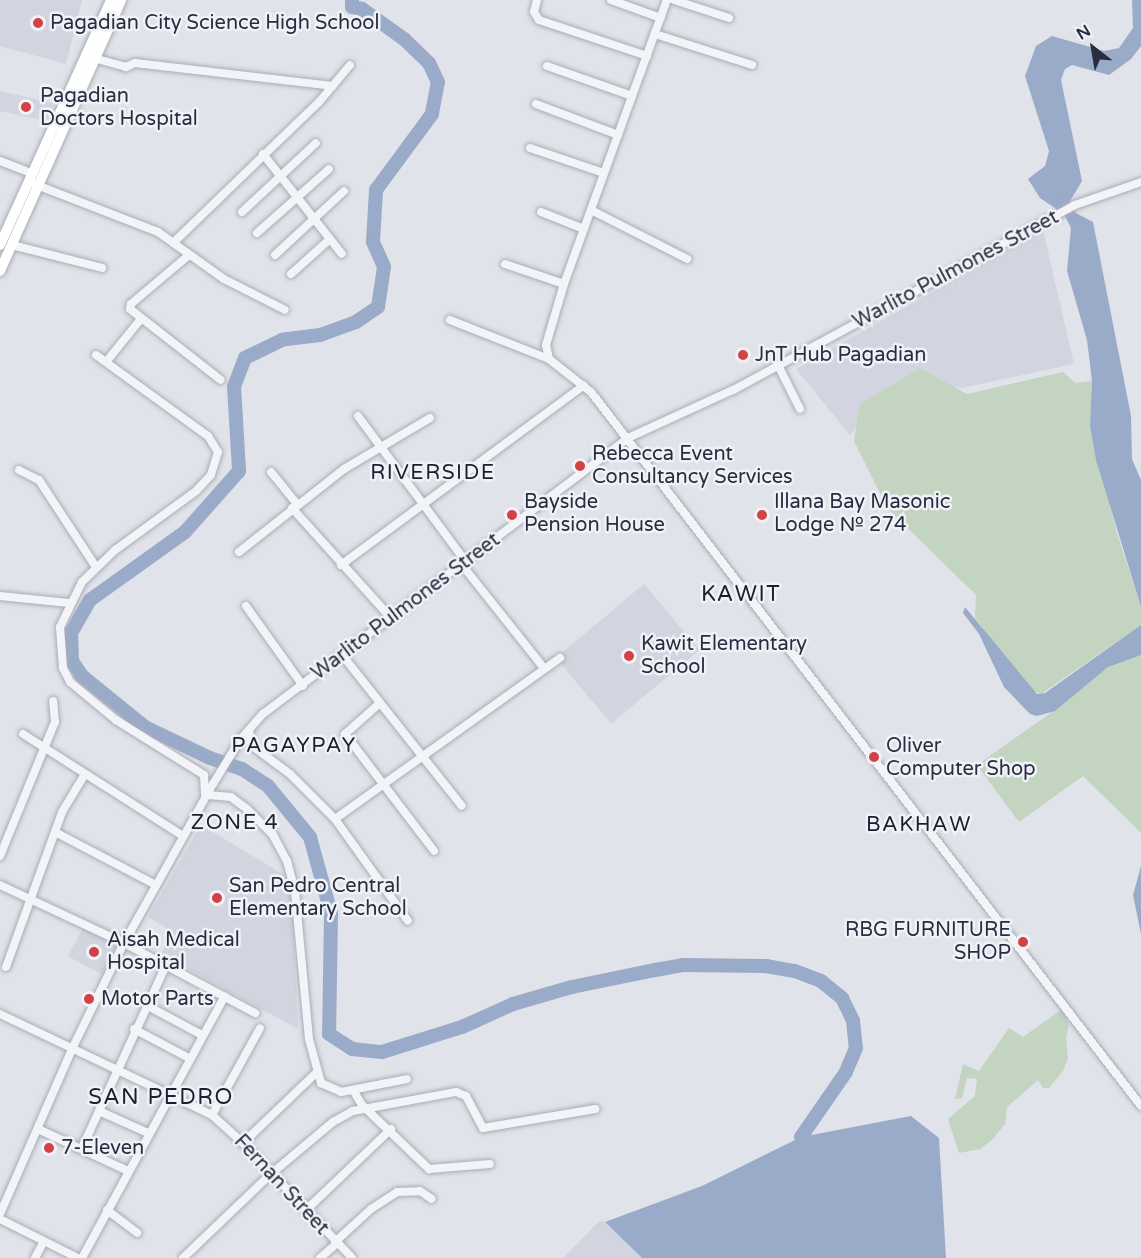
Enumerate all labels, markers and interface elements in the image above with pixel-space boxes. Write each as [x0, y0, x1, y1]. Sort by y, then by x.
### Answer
place label: Pagadian City Science High School [50, 11, 379, 35]
marker: Pagadian City Science High School [31, 16, 45, 30]
north arrow [1063, 18, 1123, 78]
text: N [1073, 21, 1094, 44]
place label: Pagadian Doctors Hospital [40, 84, 198, 131]
marker: Pagadian Doctors Hospital [17, 98, 35, 116]
street label: Warlito Pulmones Street [849, 206, 1063, 334]
place label: JnT Hub Pagadian [755, 343, 926, 367]
marker: JnT Hub Pagadian [736, 348, 750, 362]
place label: Rebecca Event Consultancy Services [592, 442, 793, 489]
marker: Rebecca Event Consultancy Services [573, 459, 587, 473]
district label: RIVERSIDE [370, 460, 496, 486]
place label: Bayside Pension House [524, 491, 665, 538]
place label: Illana Bay Masonic Lodge № 274 [774, 491, 950, 538]
marker: Bayside Pension House [505, 508, 519, 522]
marker: Illana Bay Masonic Lodge № 274 [755, 508, 769, 522]
street label: Warlito Pulmones Street [307, 528, 505, 686]
district label: KAWIT [701, 582, 781, 608]
place label: Kawit Elementary School [641, 632, 807, 679]
marker: Kawit Elementary School [622, 649, 636, 663]
district label: PAGAYPAY [231, 733, 357, 759]
place label: Oliver Computer Shop [886, 734, 1036, 781]
marker: Oliver Computer Shop [867, 750, 881, 764]
district label: ZONE 4 [191, 810, 279, 836]
district label: BAKHAW [866, 812, 972, 838]
place label: San Pedro Central Elementary School [229, 874, 407, 921]
marker: San Pedro Central Elementary School [210, 891, 224, 905]
place label: RBG FURNITURE SHOP [845, 918, 1011, 965]
place label: Aisah Medical Hospital [107, 928, 240, 975]
marker: RBG FURNITURE SHOP [1016, 935, 1030, 949]
marker: Aisah Medical Hospital [85, 943, 103, 961]
place label: Motor Parts [101, 987, 214, 1011]
marker: Motor Parts [82, 992, 96, 1006]
district label: SAN PEDRO [88, 1085, 234, 1111]
street label: Fernan Street [228, 1130, 334, 1240]
place label: 7-Eleven [61, 1136, 144, 1160]
marker: 7-Eleven [42, 1141, 56, 1155]

